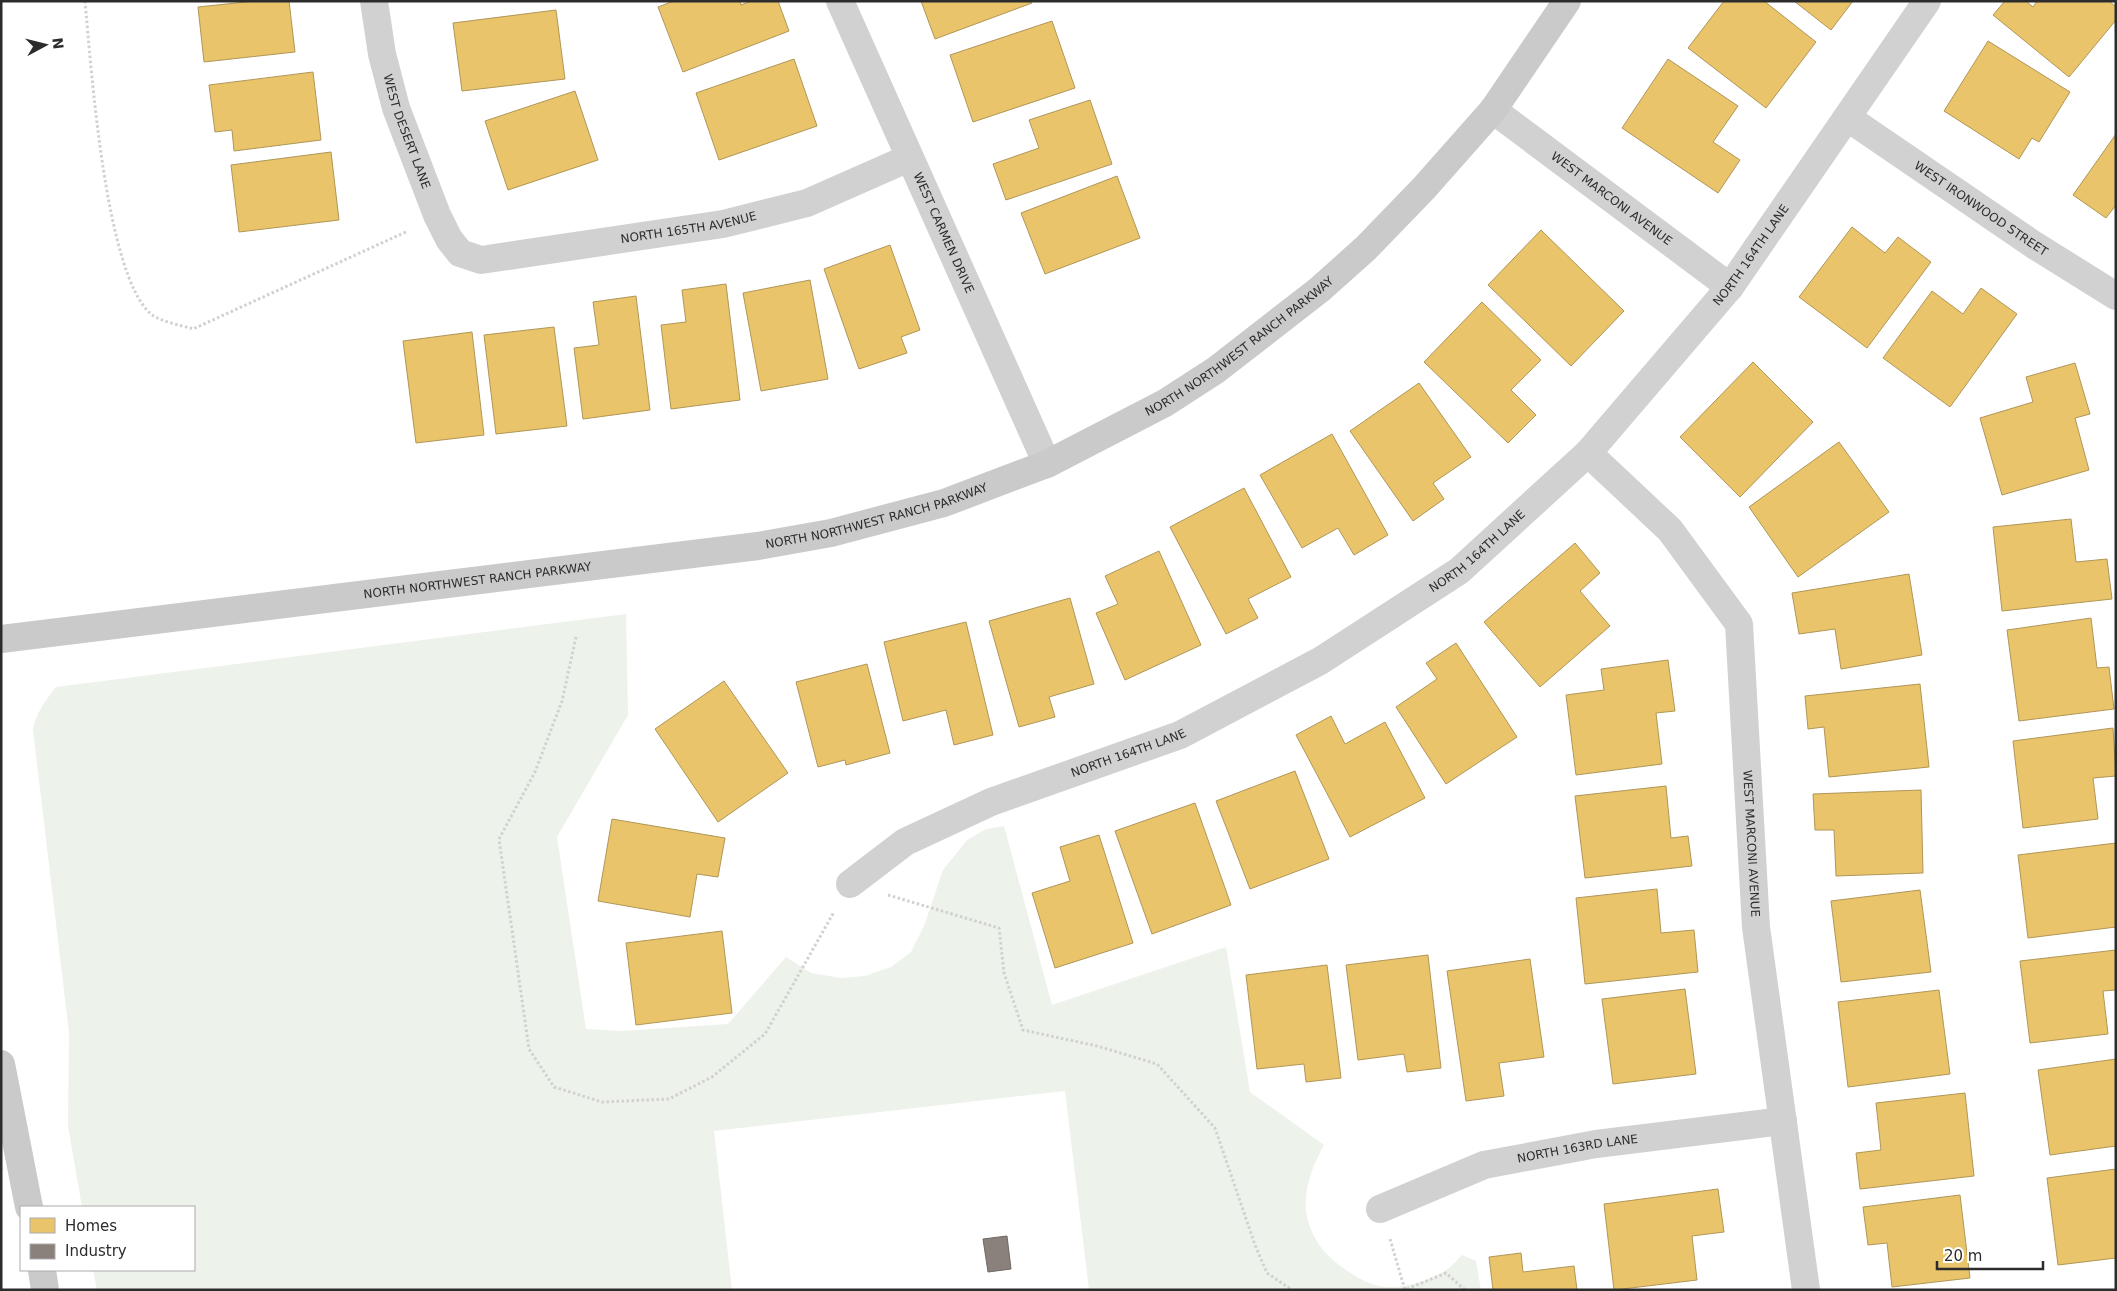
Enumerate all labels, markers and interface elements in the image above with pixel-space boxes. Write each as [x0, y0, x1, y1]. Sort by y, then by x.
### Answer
north arrow [20, 20, 70, 70]
text: N [49, 37, 67, 50]
street label: WEST DESERT LANE [381, 73, 433, 191]
street label: WEST MARCONI AVENUE [1548, 149, 1675, 248]
street label: WEST IRONWOOD STREET [1912, 158, 2051, 259]
street label: WEST CARMEN DRIVE [911, 170, 977, 296]
street label: NORTH 164TH LANE [1710, 202, 1792, 308]
street label: NORTH 165TH AVENUE [620, 209, 758, 246]
street label: NORTH NORTHWEST RANCH PARKWAY [1143, 273, 1337, 419]
street label: NORTH NORTHWEST RANCH PARKWAY [764, 480, 990, 552]
street label: NORTH 164TH LANE [1427, 507, 1528, 595]
street label: NORTH NORTHWEST RANCH PARKWAY [363, 559, 593, 601]
street label: NORTH 164TH LANE [1069, 726, 1189, 780]
street label: WEST MARCONI AVENUE [1740, 770, 1762, 918]
street label: NORTH 163RD LANE [1516, 1132, 1639, 1166]
legend [20, 1206, 195, 1271]
text: Homes [65, 1217, 117, 1235]
scale bar [1937, 1238, 2043, 1270]
text: Industry [65, 1242, 127, 1260]
text: 20 m [1944, 1247, 1982, 1265]

